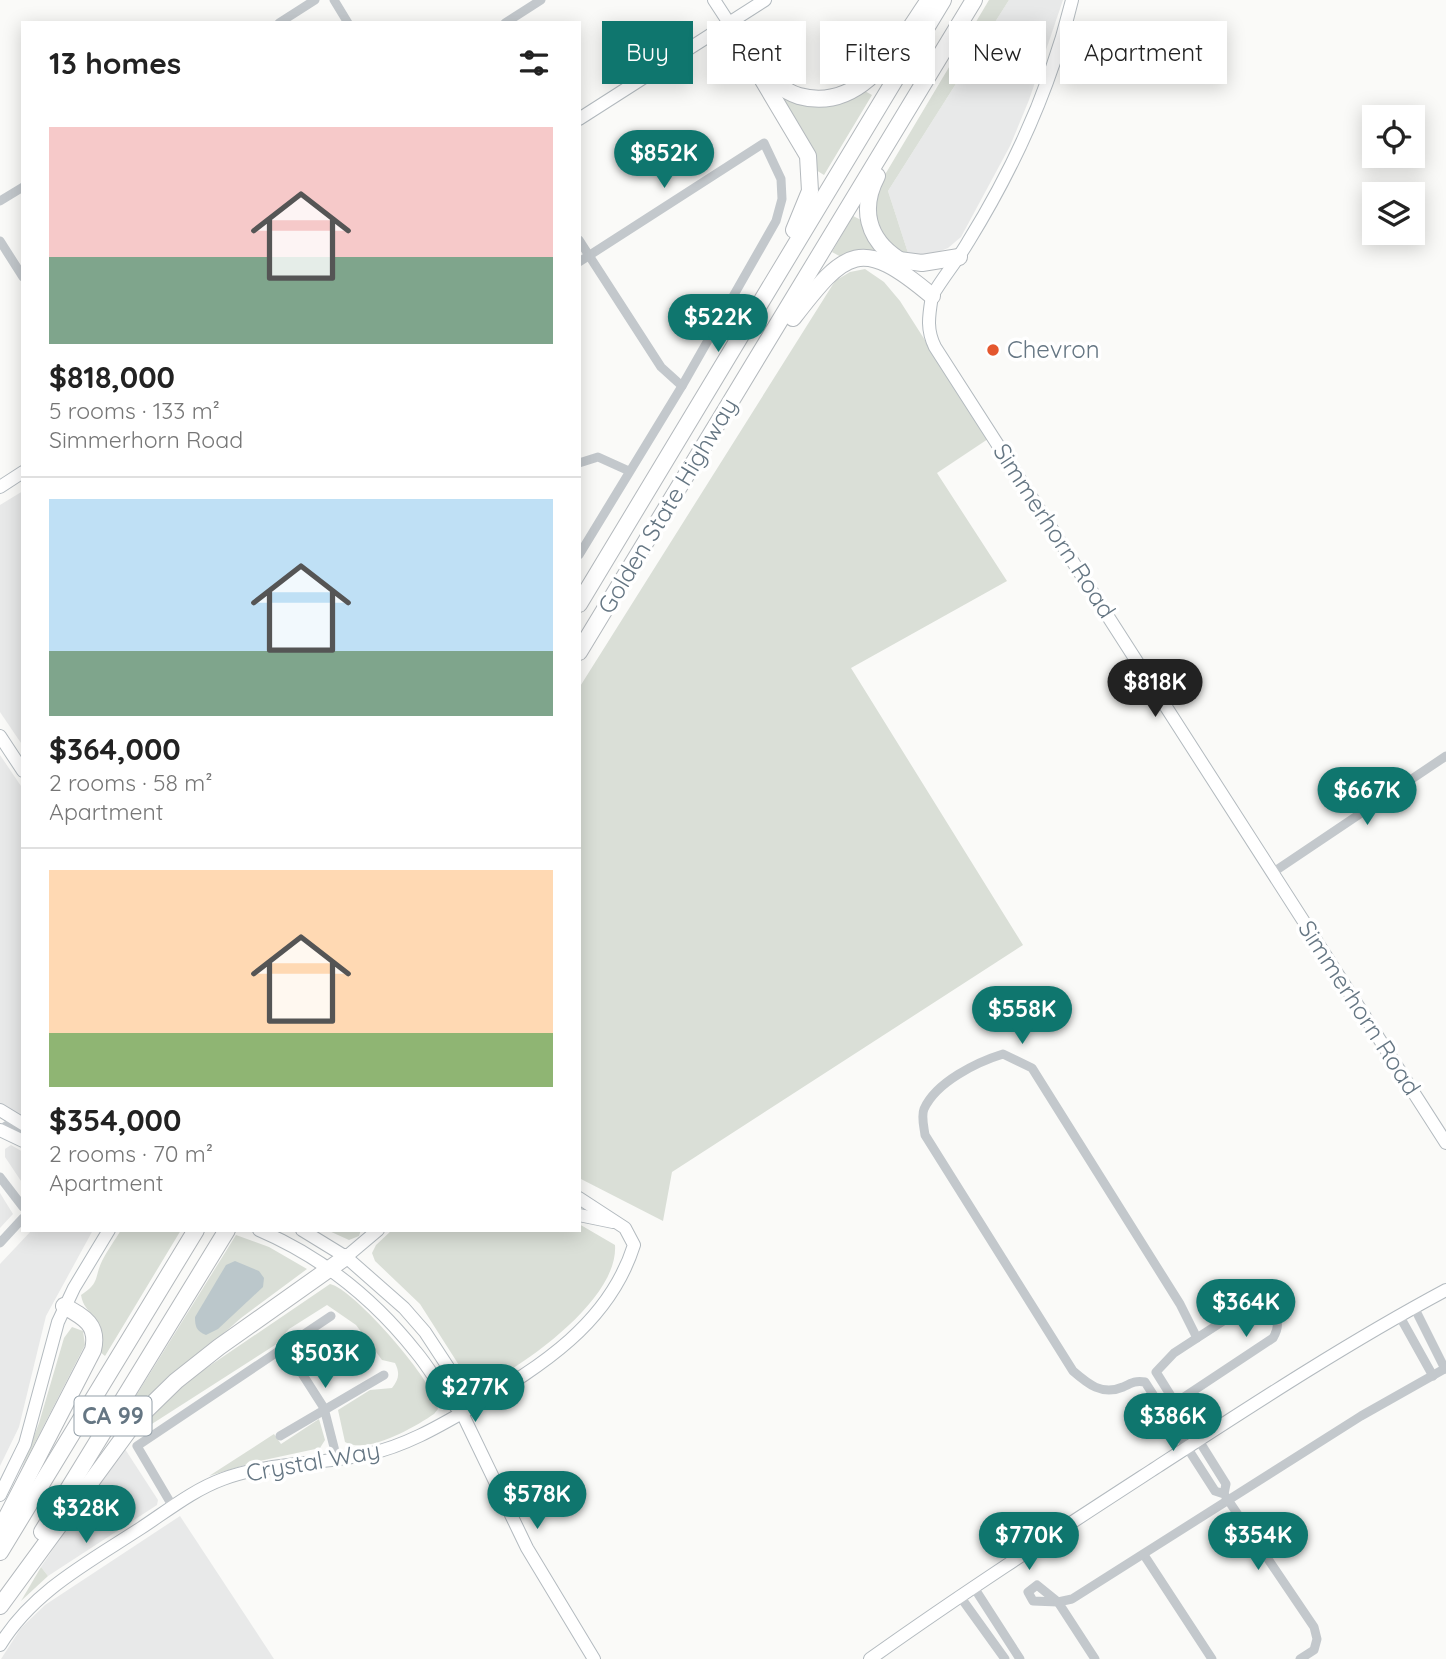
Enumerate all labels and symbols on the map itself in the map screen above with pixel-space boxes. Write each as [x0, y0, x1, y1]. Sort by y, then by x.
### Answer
pin: $852K [615, 130, 713, 190]
pin: $522K [669, 294, 767, 354]
place label: Chevron [1007, 334, 1100, 364]
marker: Chevron [985, 342, 1001, 358]
street label: Golden State Highway [591, 392, 744, 619]
street label: Simmerhorn Road [987, 437, 1123, 624]
pin: $818K [1106, 660, 1204, 719]
pin: $667K [1318, 768, 1416, 827]
street label: Simmerhorn Road [1292, 914, 1428, 1101]
pin: $558K [973, 986, 1071, 1046]
pin: $364K [1197, 1280, 1295, 1339]
pin: $503K [276, 1330, 374, 1390]
pin: $277K [426, 1364, 524, 1424]
pin: $386K [1124, 1394, 1222, 1453]
road number: CA 99 [74, 1396, 152, 1436]
street label: Crystal Way [244, 1434, 382, 1488]
pin: $578K [488, 1472, 586, 1531]
pin: $328K [37, 1486, 135, 1545]
pin: $770K [980, 1512, 1078, 1572]
pin: $354K [1209, 1512, 1307, 1572]

